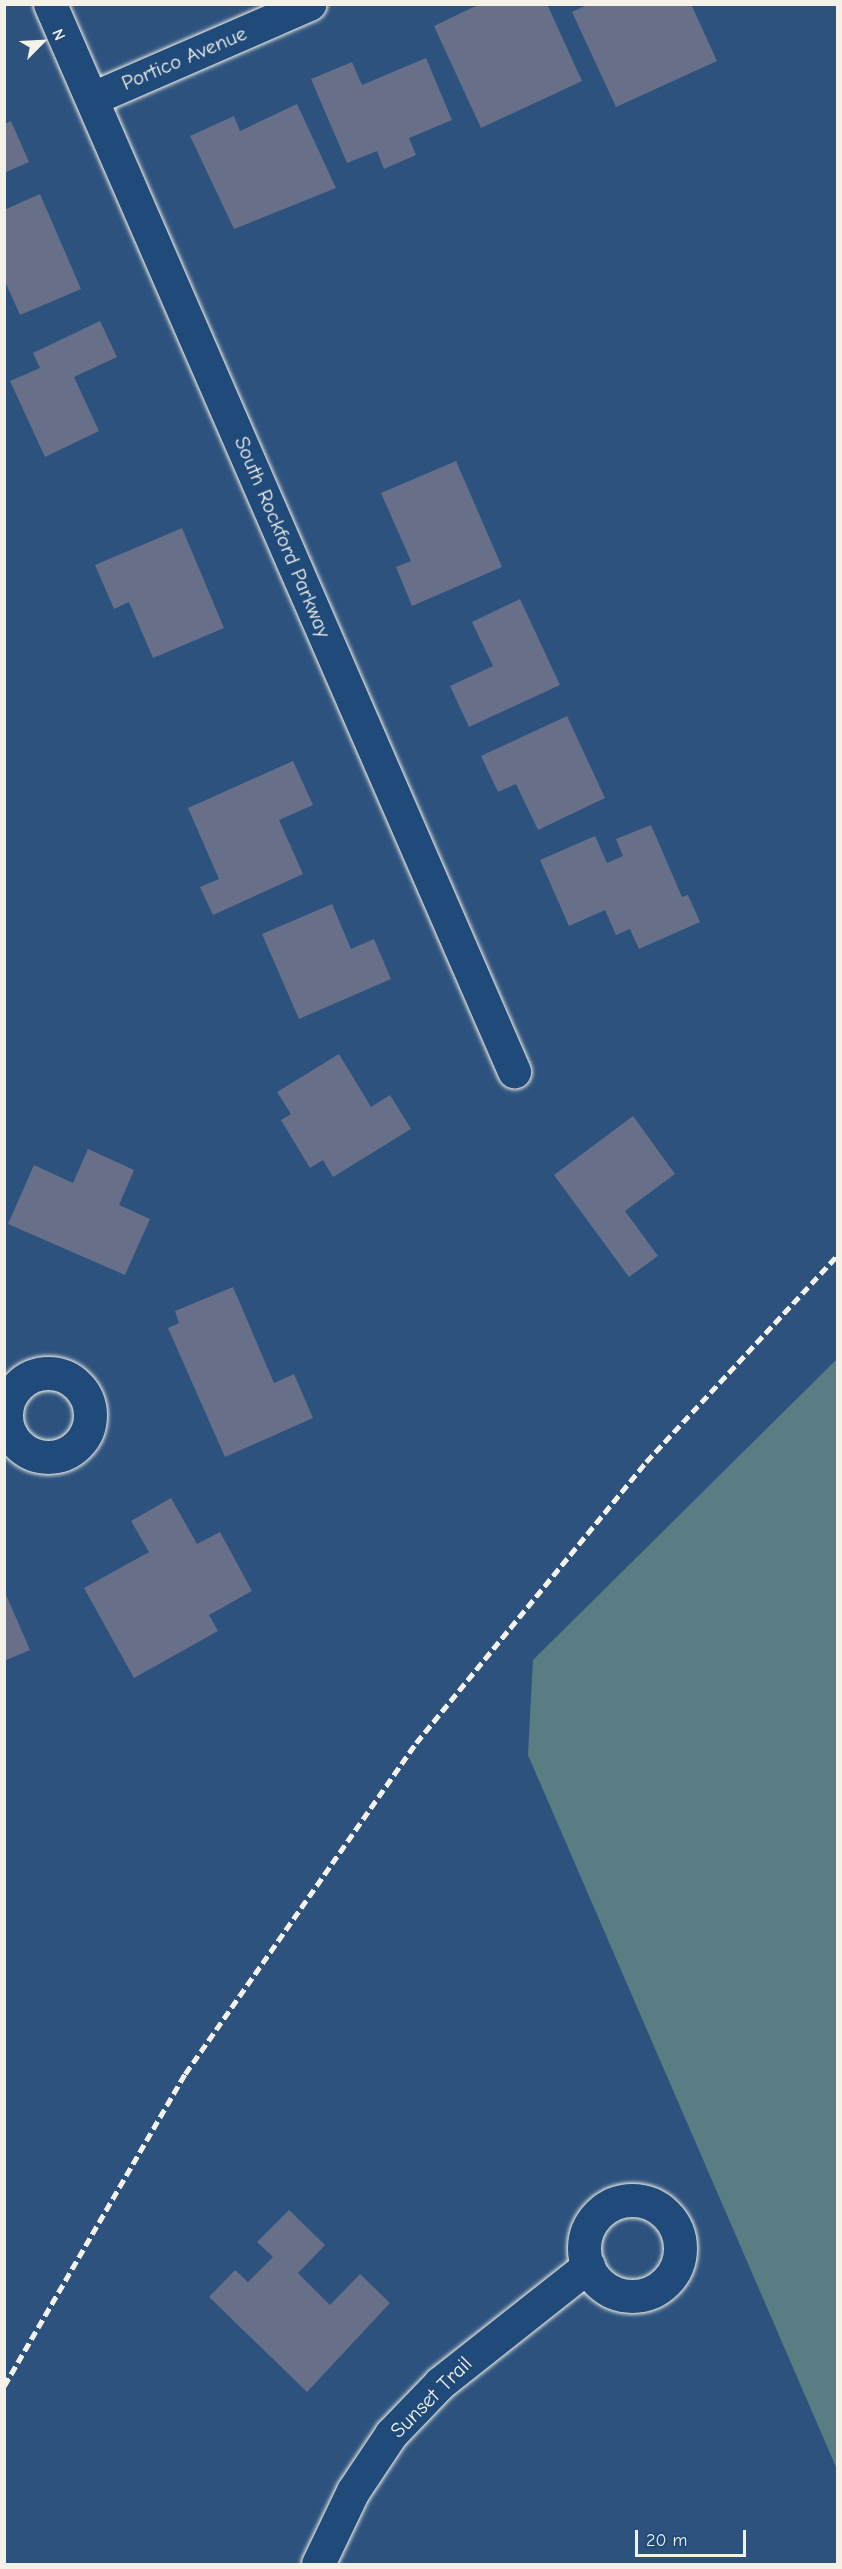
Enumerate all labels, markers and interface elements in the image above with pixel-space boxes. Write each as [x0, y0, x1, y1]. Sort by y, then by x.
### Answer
north arrow [12, 12, 72, 72]
street label: Portico Avenue [118, 20, 250, 96]
text: N [48, 26, 69, 43]
street label: South Rockford Parkway [229, 432, 337, 642]
street label: Sunset Trail [385, 2351, 477, 2443]
scale bar [638, 2518, 749, 2556]
text: 20 m [646, 2530, 687, 2551]

